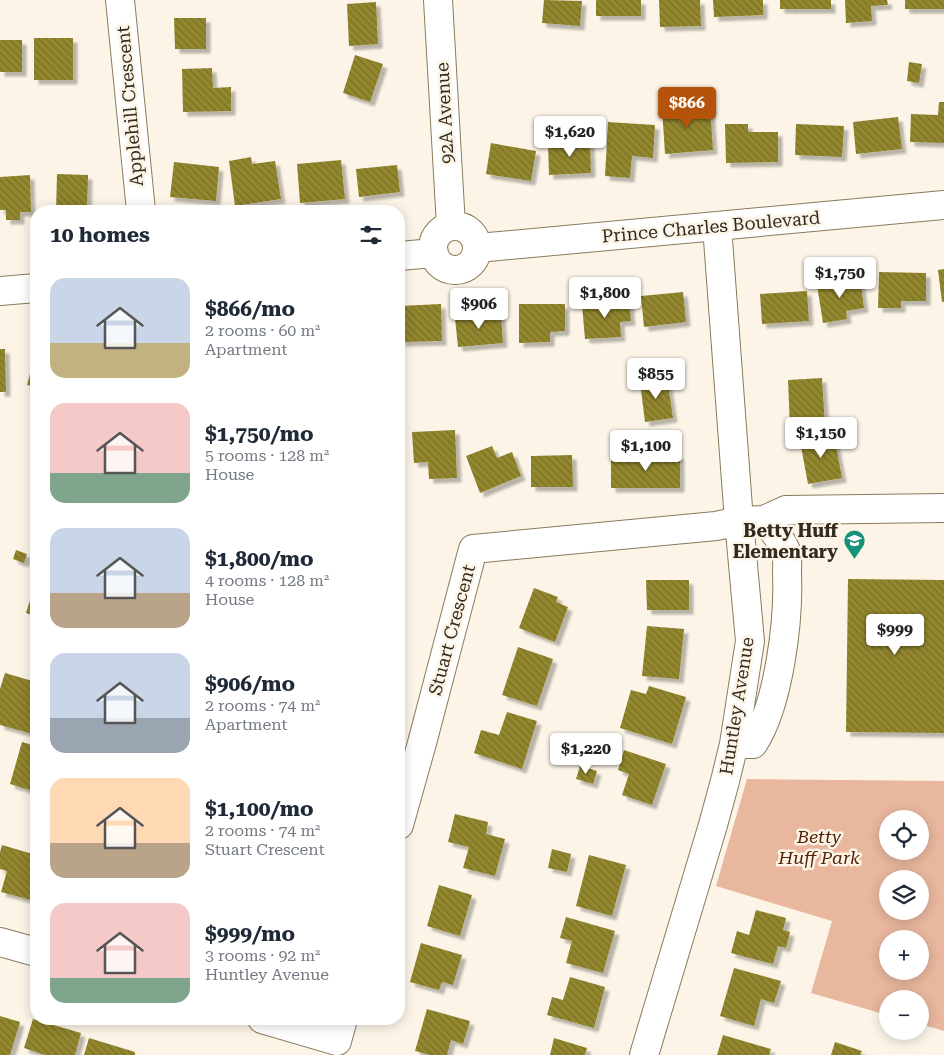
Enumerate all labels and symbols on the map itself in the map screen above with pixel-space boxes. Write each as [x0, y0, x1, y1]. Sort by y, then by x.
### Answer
street label: Applehill Crescent [112, 25, 147, 187]
street label: 92A Avenue [431, 62, 458, 164]
pin: $866 [657, 86, 717, 129]
pin: $1,620 [529, 116, 611, 158]
street label: Prince Charles Boulevard [601, 206, 822, 247]
pin: $1,750 [799, 256, 881, 299]
pin: $1,800 [564, 276, 646, 319]
pin: $906 [449, 288, 509, 330]
pin: $855 [626, 358, 686, 400]
pin: $1,150 [780, 416, 862, 459]
pin: $1,100 [605, 430, 687, 472]
place label: Betty Huff Elementary [733, 520, 839, 562]
school or university icon: Betty Huff Elementary [842, 529, 866, 560]
street label: Stuart Crescent [424, 562, 479, 698]
pin: $999 [865, 614, 925, 656]
street label: Huntley Avenue [715, 635, 758, 776]
pin: $1,220 [545, 732, 627, 775]
park label: Betty Huff Park [777, 826, 860, 868]

